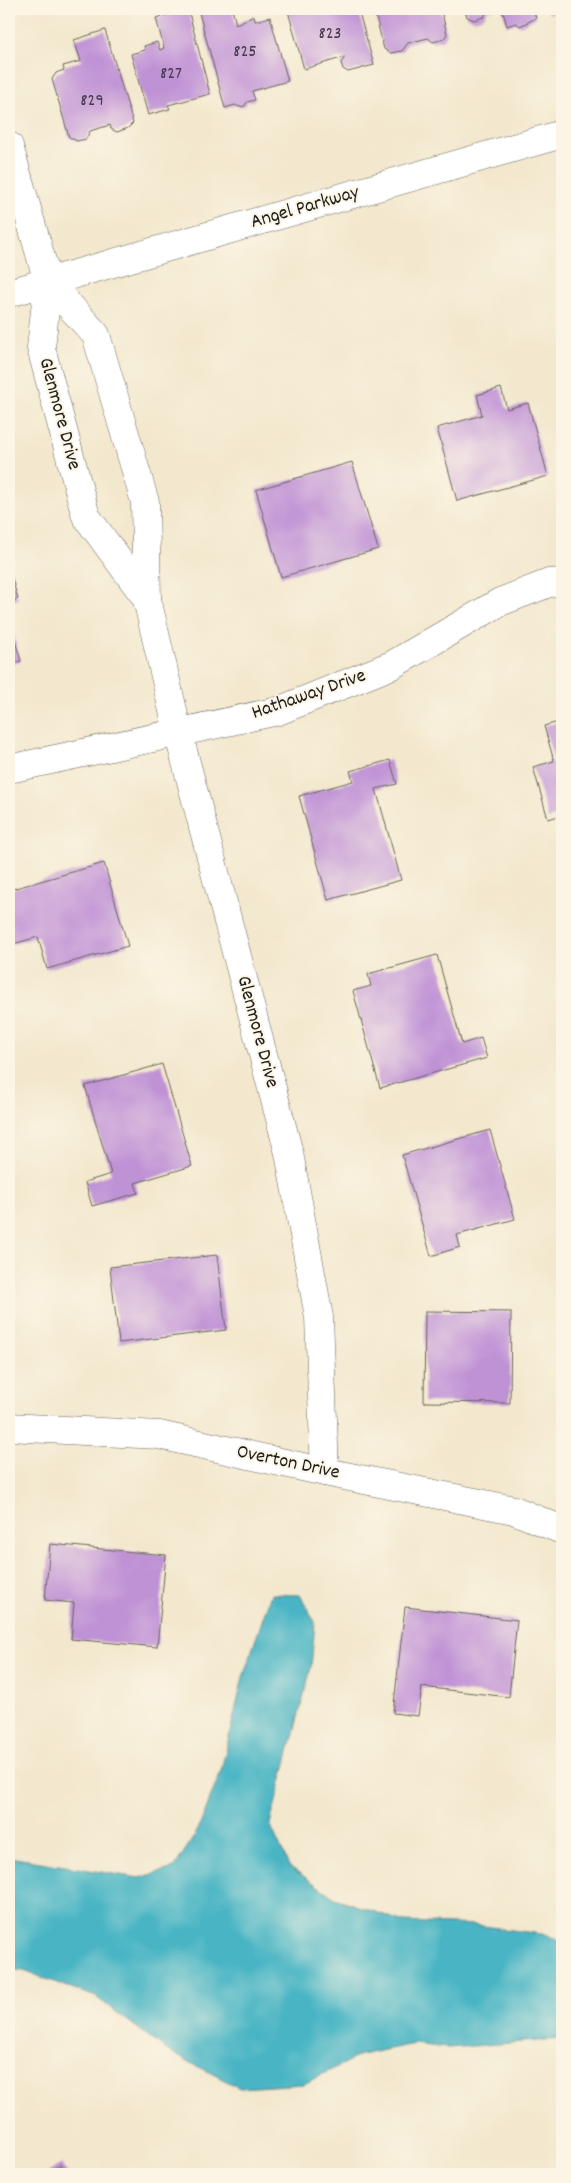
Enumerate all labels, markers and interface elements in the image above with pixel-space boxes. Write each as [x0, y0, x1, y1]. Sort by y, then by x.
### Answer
house number: 823 [318, 22, 342, 47]
house number: 825 [233, 40, 257, 65]
house number: 827 [160, 62, 182, 87]
house number: 829 [80, 89, 104, 114]
street label: Angel Parkway [248, 179, 363, 237]
street label: Glenmore Drive [31, 355, 87, 473]
street label: Hathaway Drive [248, 662, 370, 728]
street label: Glenmore Drive [229, 973, 285, 1091]
street label: Overton Drive [234, 1438, 342, 1488]

